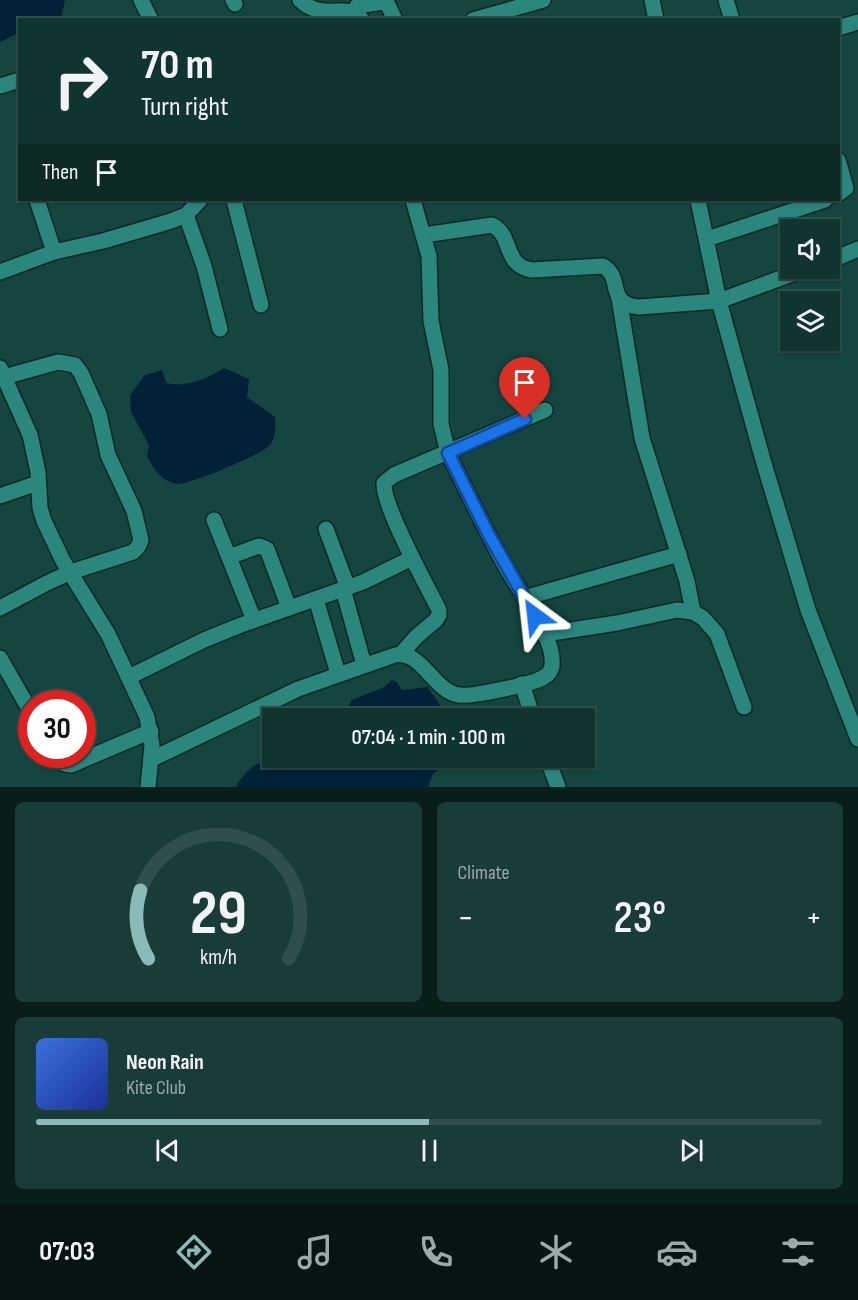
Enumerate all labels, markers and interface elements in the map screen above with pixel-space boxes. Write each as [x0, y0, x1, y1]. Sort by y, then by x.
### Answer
text: 70 m [141, 40, 214, 91]
icon: right [42, 42, 120, 120]
text: Turn right [141, 91, 228, 123]
icon: arrive [90, 156, 123, 189]
text: Then [42, 159, 78, 186]
map controls [780, 219, 840, 351]
button: sound [780, 219, 840, 279]
button: layers [780, 291, 840, 351]
pin [499, 357, 550, 419]
icon: arrive [508, 366, 541, 399]
position arrow [503, 584, 567, 648]
speed limit sign: 30 [18, 690, 96, 768]
text: 07:04 · 1 min · 100 m [352, 724, 505, 751]
text: Climate [458, 861, 510, 885]
text: 29 [190, 877, 247, 952]
text: 23° [613, 891, 666, 946]
text: − [458, 898, 474, 938]
text: + [806, 898, 822, 938]
text: km/h [200, 945, 237, 970]
text: Neon Rain [126, 1049, 204, 1076]
text: Kite Club [126, 1076, 186, 1100]
icon: previous [151, 1134, 184, 1167]
icon: pause [413, 1134, 446, 1167]
icon: next [675, 1134, 708, 1167]
icon: directions [173, 1231, 215, 1273]
icon: music [294, 1231, 336, 1273]
icon: phone [415, 1231, 457, 1273]
icon: climate [535, 1231, 577, 1273]
icon: car [656, 1231, 698, 1273]
icon: filters [777, 1231, 819, 1273]
text: 07:03 [39, 1236, 95, 1268]

